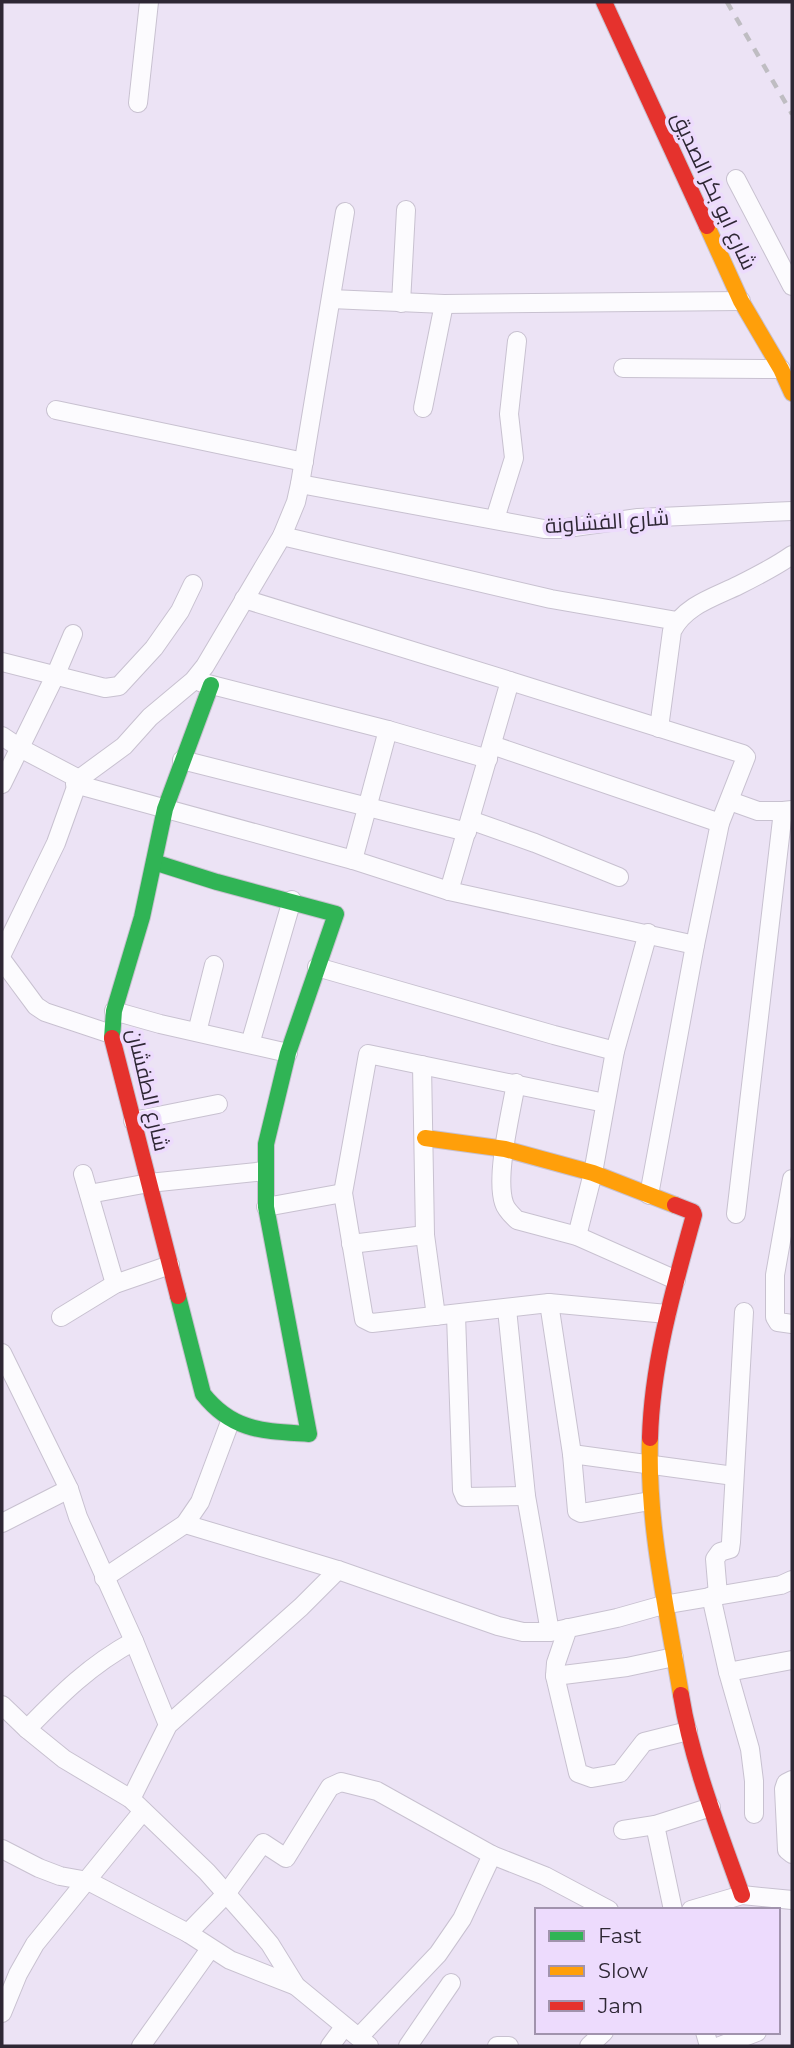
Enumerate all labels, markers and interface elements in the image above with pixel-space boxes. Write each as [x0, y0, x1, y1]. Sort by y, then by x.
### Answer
street label: شارع ابو بكر الصديق [665, 108, 762, 275]
street label: شارع الفشاونة [544, 505, 670, 540]
street label: شارع الطفشان [120, 1026, 175, 1154]
legend [535, 1908, 780, 2034]
text: Fast [598, 1923, 642, 1948]
text: Slow [598, 1958, 648, 1983]
text: Jam [597, 1993, 643, 2018]

